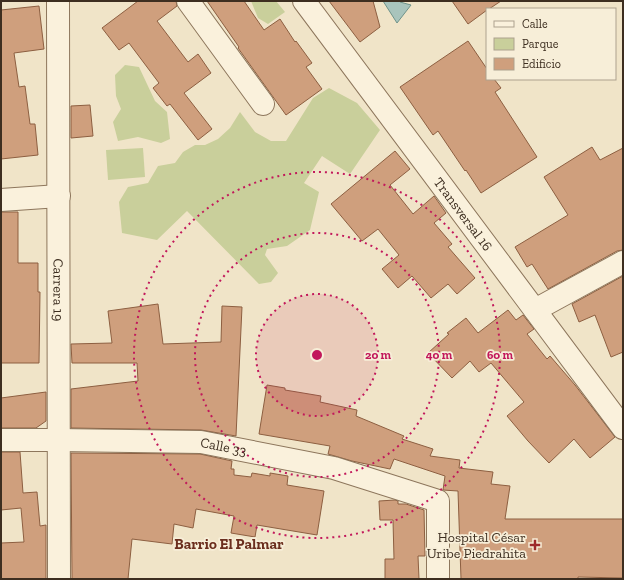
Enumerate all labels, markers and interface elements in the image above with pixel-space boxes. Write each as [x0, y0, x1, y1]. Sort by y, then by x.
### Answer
legend [486, 8, 616, 80]
text: Calle [522, 17, 548, 31]
text: Parque [522, 37, 559, 51]
text: Edificio [522, 57, 561, 71]
street label: Transversal 16 [430, 174, 496, 254]
street label: Carrera 19 [50, 259, 67, 321]
centre of rings [310, 348, 324, 362]
text: 20 m [365, 348, 392, 362]
text: 40 m [426, 348, 453, 362]
text: 60 m [487, 348, 514, 362]
street label: Calle 33 [199, 434, 248, 459]
place label: Hospital César Uribe Piedrahita [427, 529, 526, 562]
district label: Barrio El Palmar [174, 535, 284, 553]
marker: Hospital César Uribe Piedrahita [529, 539, 541, 551]

